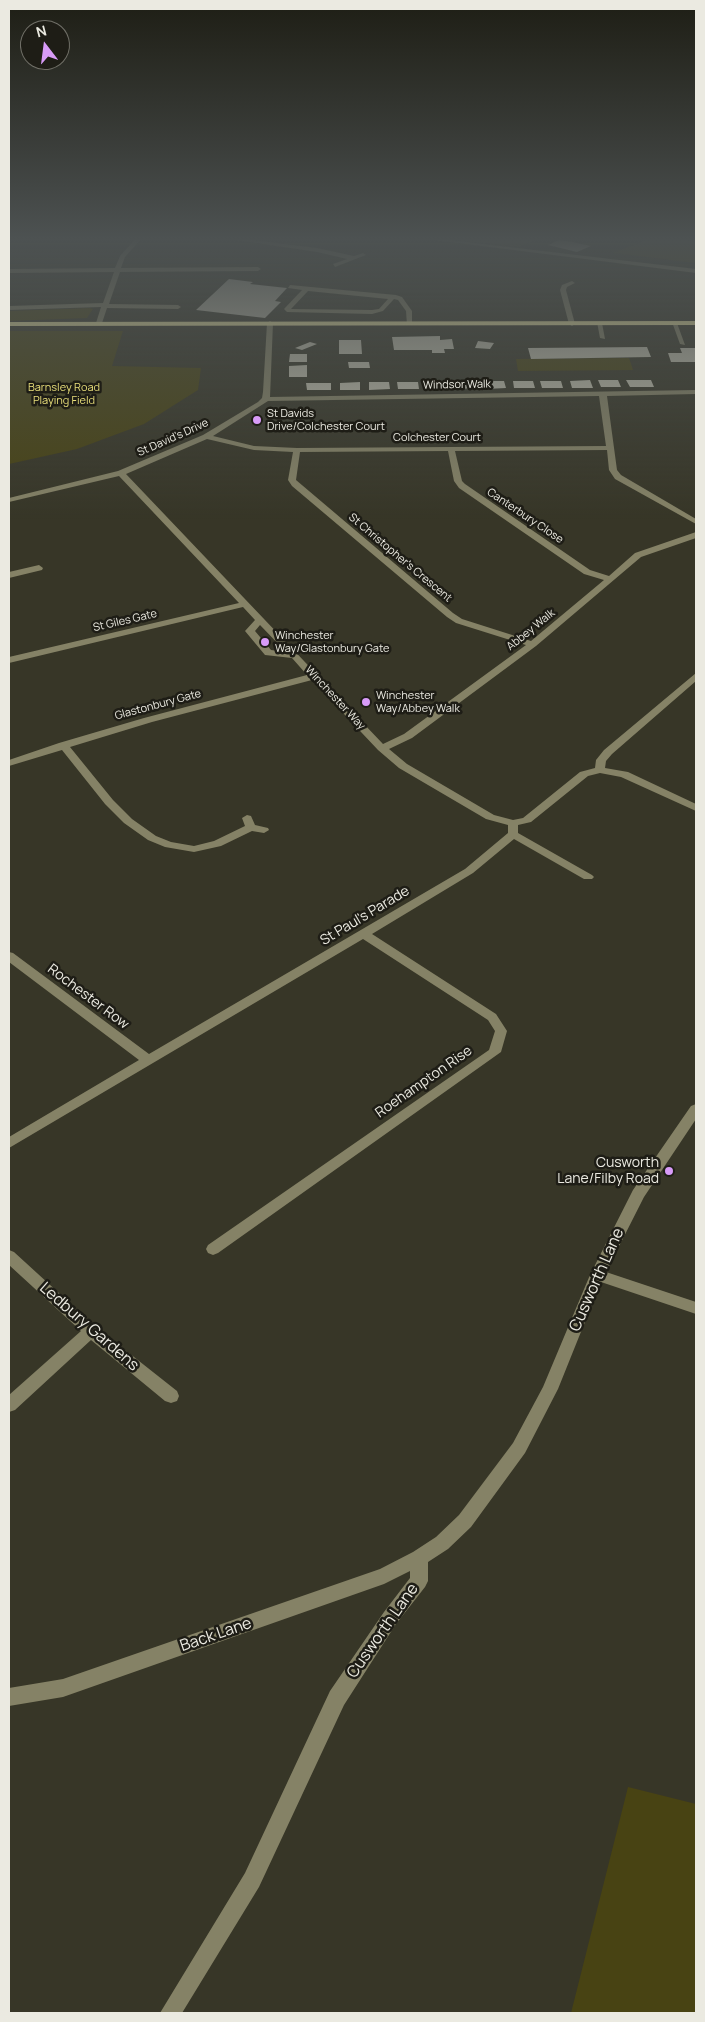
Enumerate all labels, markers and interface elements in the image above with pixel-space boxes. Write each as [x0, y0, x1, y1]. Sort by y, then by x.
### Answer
north arrow [20, 20, 70, 70]
text: N [34, 21, 49, 41]
street label: Windsor Walk [423, 378, 491, 392]
park label: Barnsley Road Playing Field [28, 381, 100, 407]
place label: St Davids Drive/Colchester Court [267, 407, 385, 433]
marker: St Davids Drive/Colchester Court [251, 414, 263, 426]
street label: St David's Drive [135, 416, 211, 460]
street label: Colchester Court [393, 431, 481, 445]
street label: Canterbury Close [484, 486, 566, 546]
street label: St Christopher's Crescent [346, 511, 454, 605]
street label: St Giles Gate [92, 607, 158, 635]
street label: Abbey Walk [504, 607, 558, 653]
place label: Winchester Way/Glastonbury Gate [275, 629, 389, 655]
marker: Winchester Way/Glastonbury Gate [259, 636, 271, 648]
street label: Winchester Way [302, 663, 368, 733]
street label: Glastonbury Gate [113, 687, 203, 723]
place label: Winchester Way/Abbey Walk [376, 689, 460, 715]
marker: Winchester Way/Abbey Walk [360, 696, 372, 708]
street label: St Paul's Parade [317, 883, 413, 949]
street label: Rochester Row [44, 961, 132, 1033]
street label: Roehampton Rise [373, 1042, 475, 1122]
place label: Cusworth Lane/Filby Road [557, 1155, 659, 1188]
marker: Cusworth Lane/Filby Road [663, 1165, 675, 1177]
street label: Cusworth Lane [566, 1225, 628, 1335]
street label: Ledbury Gardens [35, 1279, 143, 1375]
street label: Cusworth Lane [343, 1580, 423, 1682]
street label: Back Lane [178, 1614, 254, 1656]

